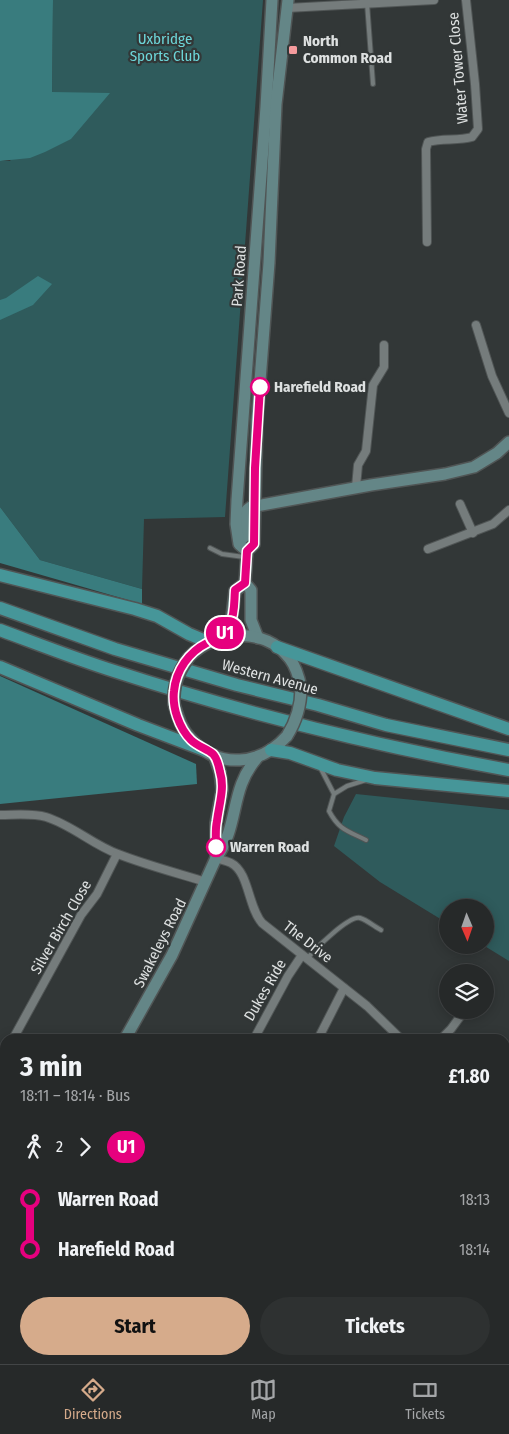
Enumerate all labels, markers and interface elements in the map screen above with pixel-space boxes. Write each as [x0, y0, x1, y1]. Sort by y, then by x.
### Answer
street label: Water Tower Close [444, 11, 472, 125]
park label: Uxbridge Sports Club [130, 30, 200, 65]
place label: North Common Road [303, 32, 392, 67]
marker: North Common Road [287, 44, 299, 56]
street label: Park Road [228, 245, 250, 307]
marker: Harefield Road [250, 377, 270, 397]
place label: Harefield Road [274, 378, 366, 396]
line badge: U1 [202, 617, 248, 649]
text: U1 [216, 622, 234, 644]
street label: Western Avenue [220, 656, 320, 698]
marker: Warren Road [206, 837, 226, 857]
place label: Warren Road [230, 838, 309, 856]
street label: Silver Birch Close [27, 877, 95, 977]
street label: Swakeleys Road [130, 895, 190, 991]
north arrow [439, 899, 494, 954]
map controls [439, 899, 494, 1019]
street label: The Drive [280, 917, 336, 967]
street label: Dukes Ride [240, 956, 290, 1024]
button: layers [439, 964, 494, 1019]
text: 3 min [20, 1050, 82, 1083]
text: £1.80 [449, 1065, 490, 1088]
text: 18:11 – 18:14 · Bus [20, 1086, 130, 1105]
icon: walk [20, 1133, 48, 1161]
icon: forward [71, 1133, 99, 1161]
text: U1 [117, 1136, 135, 1158]
text: 2 [56, 1137, 63, 1156]
text: Warren Road [58, 1188, 159, 1211]
text: 18:13 [460, 1190, 490, 1209]
text: Harefield Road [58, 1238, 175, 1261]
text: 18:14 [459, 1240, 490, 1259]
button: Start [20, 1297, 250, 1355]
button: Tickets [260, 1297, 490, 1355]
tab: Directions [64, 1376, 122, 1423]
tab: Map [249, 1376, 277, 1423]
tab: Tickets [405, 1376, 445, 1423]

